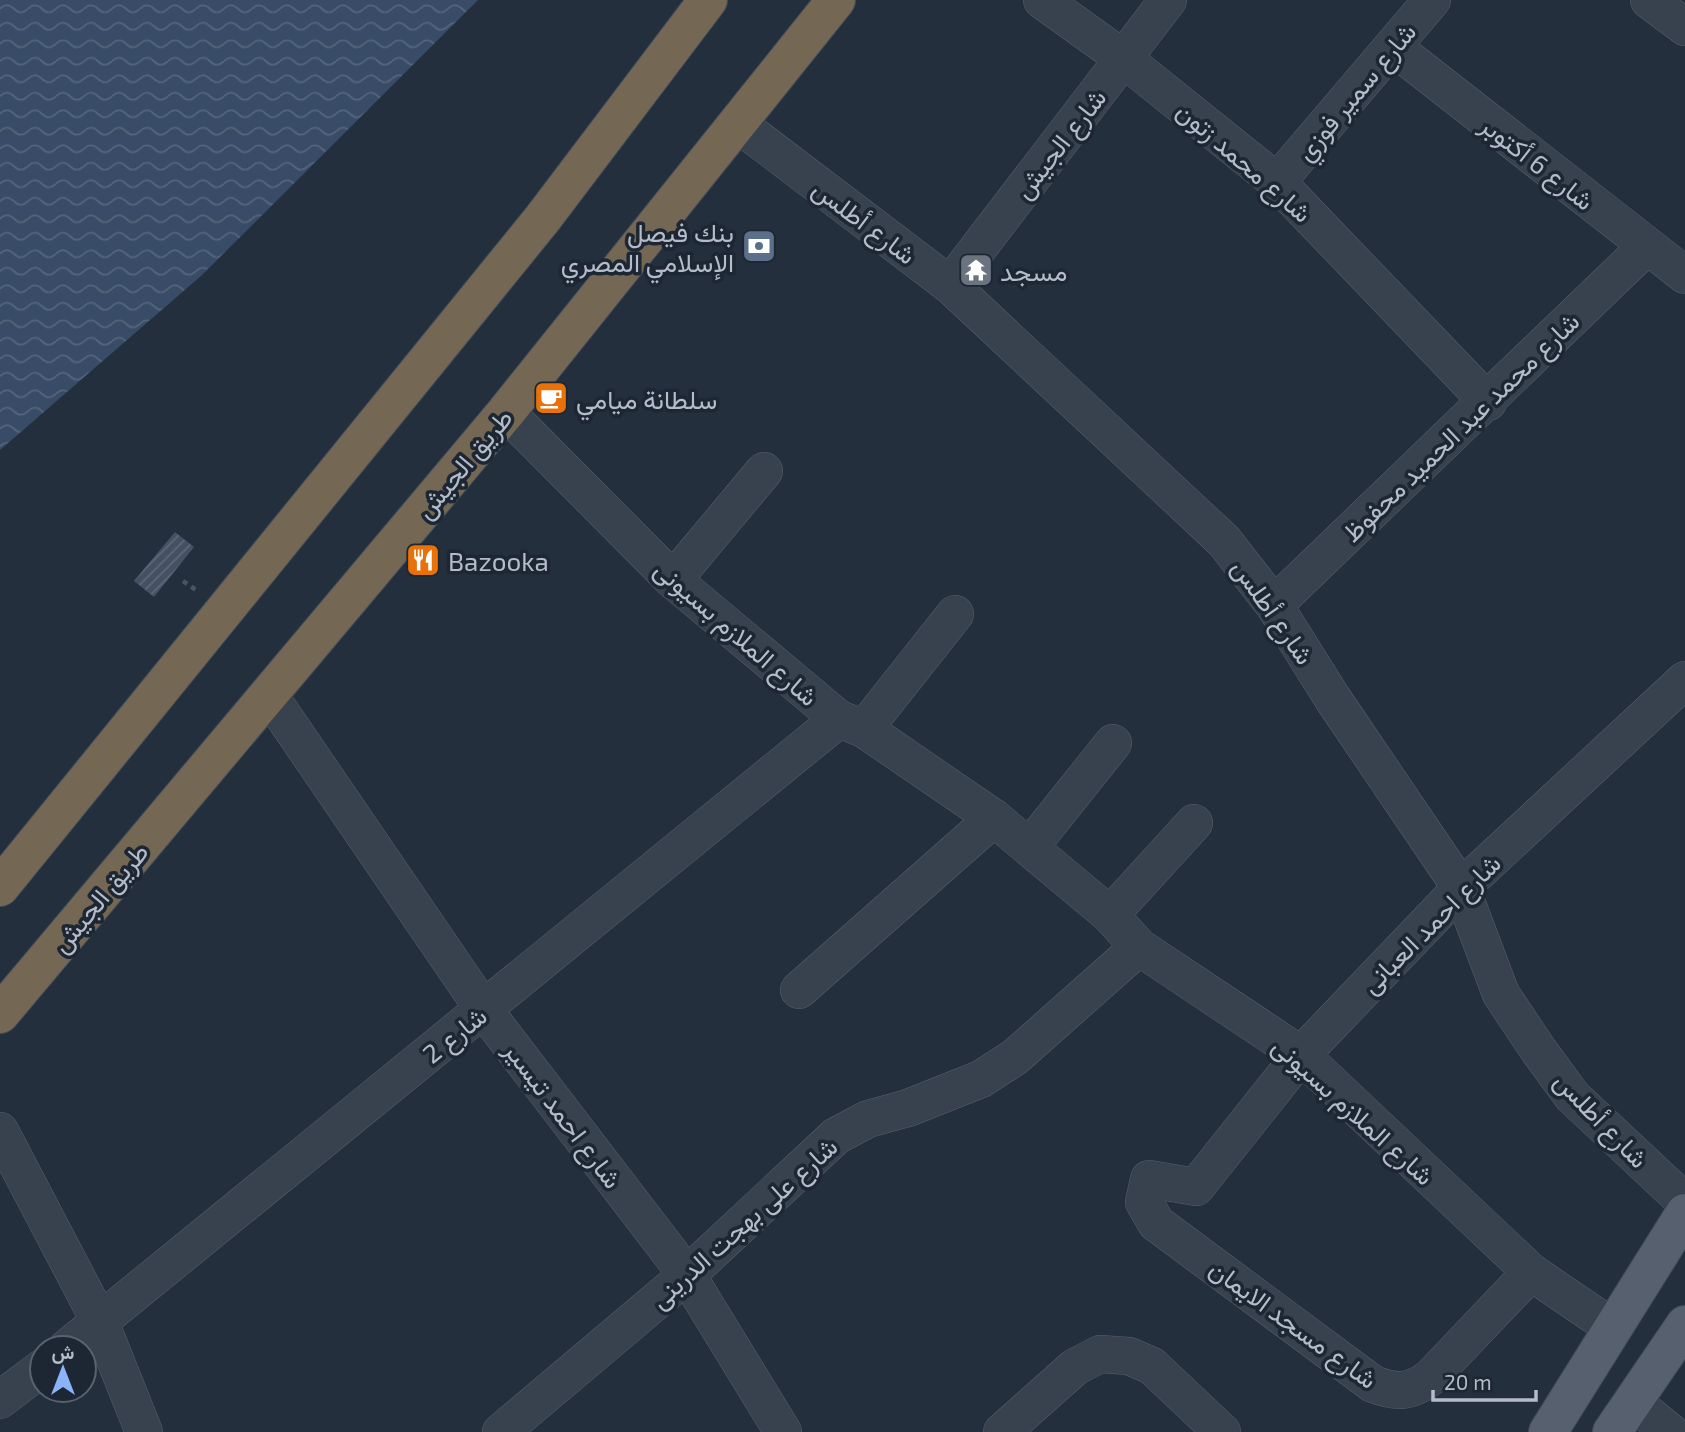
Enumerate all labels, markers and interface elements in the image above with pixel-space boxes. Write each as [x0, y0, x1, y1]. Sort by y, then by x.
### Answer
street label: شارع سمير فوزي [1288, 16, 1427, 171]
street label: شارع الجيش [1006, 82, 1115, 207]
street label: شارع محمد زتون [1169, 94, 1319, 231]
street label: شارع 6 أكتوبر [1472, 108, 1601, 219]
street label: شارع أطلس [805, 172, 923, 273]
place label: بنك فيصل الإسلامي المصري [561, 216, 734, 284]
bank icon: بنك فيصل الإسلامي المصري [740, 227, 778, 265]
temple icon: مسجد [957, 251, 995, 289]
place label: مسجد [1000, 255, 1067, 287]
street label: شارع محمد عبد الحميد محفوظ [1335, 305, 1588, 550]
cafe icon: سلطانة ميامي [532, 379, 570, 417]
place label: سلطانة ميامي [576, 383, 717, 421]
street label: طريق الجيش [408, 402, 519, 525]
restaurant icon: Bazooka [404, 541, 442, 579]
place label: Bazooka [448, 545, 549, 576]
street label: شارع أطلس [1223, 552, 1322, 672]
street label: شارع الملازم بسيونى [646, 553, 825, 714]
street label: طريق الجيش [44, 836, 155, 959]
street label: شارع احمد العبانى [1354, 847, 1509, 1002]
street label: شارع 2 [416, 999, 495, 1072]
street label: شارع الملازم بسيونى [1264, 1029, 1441, 1194]
street label: شارع احمد تيسير [495, 1034, 629, 1196]
street label: شارع أطلس [1546, 1065, 1655, 1176]
street label: شارع على بهجت الدرينى [643, 1130, 846, 1317]
street label: شارع مسجد الايمان [1202, 1252, 1384, 1397]
north arrow [28, 1334, 98, 1404]
text: ش [52, 1340, 75, 1364]
scale bar [1433, 1358, 1536, 1402]
text: 20 m [1444, 1369, 1492, 1394]

